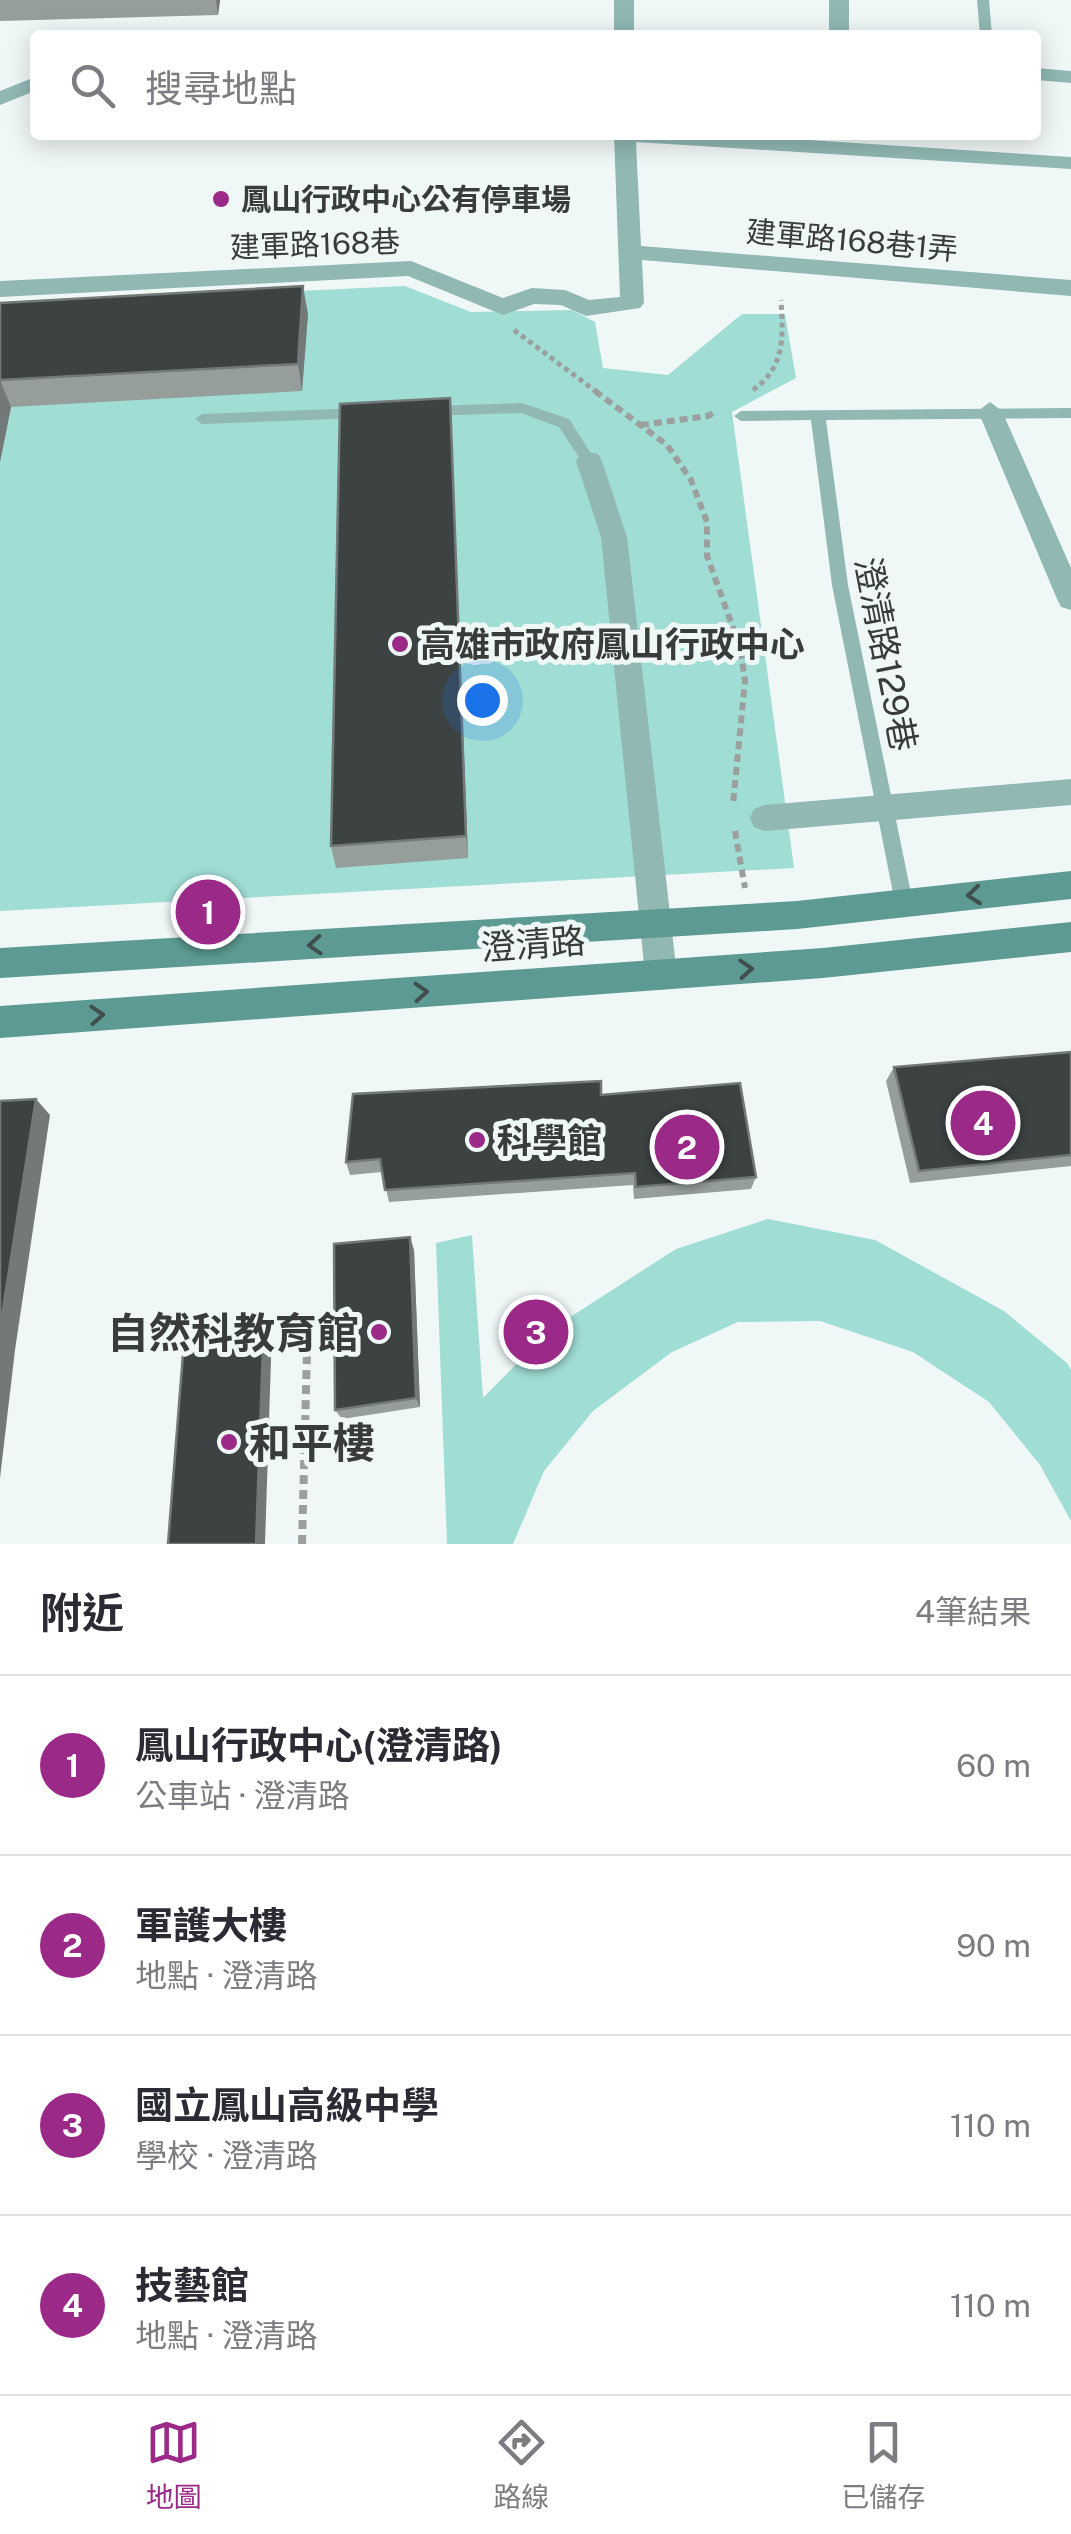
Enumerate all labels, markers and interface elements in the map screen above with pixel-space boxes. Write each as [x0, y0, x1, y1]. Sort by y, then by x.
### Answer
search box [30, 30, 1041, 140]
icon: search [65, 58, 120, 113]
text: 搜尋地點 [145, 66, 297, 111]
place label: 鳳山行政中心公有停車場 [241, 181, 571, 217]
marker: 鳳山行政中心公有停車場 [210, 188, 232, 210]
street label: 建軍路168巷1弄 [745, 213, 959, 267]
street label: 建軍路168巷 [229, 223, 401, 265]
street label: 澄清路129巷 [847, 553, 925, 755]
place label: 高雄市政府鳳山行政中心 [420, 624, 805, 665]
marker: 高雄市政府鳳山行政中心 [389, 633, 411, 655]
your location [457, 675, 508, 726]
pin: 1 [176, 874, 240, 950]
one-way arrow [966, 884, 982, 905]
street label: 澄清路 [479, 920, 587, 968]
one-way arrow [307, 934, 323, 955]
one-way arrow [738, 959, 754, 980]
one-way arrow [414, 981, 430, 1003]
one-way arrow [90, 1004, 106, 1026]
pin: 4 [950, 1086, 1016, 1160]
pin: 2 [654, 1110, 720, 1184]
place label: 科學館 [497, 1120, 602, 1161]
marker: 科學館 [466, 1129, 488, 1151]
pin: 3 [504, 1294, 568, 1370]
place label: 自然科教育館 [107, 1308, 359, 1357]
marker: 自然科教育館 [368, 1321, 390, 1343]
place label: 和平樓 [249, 1418, 375, 1467]
marker: 和平樓 [218, 1431, 240, 1453]
text: 附近 [40, 1588, 124, 1637]
text: 4筆結果 [915, 1593, 1031, 1630]
text: 鳳山行政中心(澄清路) [135, 1723, 502, 1768]
text: 1 [66, 1747, 79, 1784]
text: 60 m [956, 1747, 1031, 1784]
text: 公車站 · 澄清路 [135, 1777, 350, 1814]
text: 軍護大樓 [135, 1903, 287, 1948]
text: 2 [62, 1927, 83, 1964]
text: 90 m [956, 1927, 1031, 1964]
text: 地點 · 澄清路 [135, 1957, 318, 1994]
text: 國立鳳山高級中學 [135, 2083, 439, 2128]
text: 3 [62, 2107, 83, 2144]
text: 110 m [950, 2107, 1031, 2144]
text: 學校 · 澄清路 [135, 2137, 318, 2174]
text: 技藝館 [135, 2263, 249, 2308]
text: 4 [62, 2287, 83, 2324]
text: 110 m [950, 2287, 1031, 2324]
text: 地點 · 澄清路 [135, 2317, 318, 2354]
tab: 地圖 [146, 2415, 202, 2515]
tab: 路線 [493, 2415, 549, 2515]
tab: 已儲存 [841, 2415, 925, 2515]

